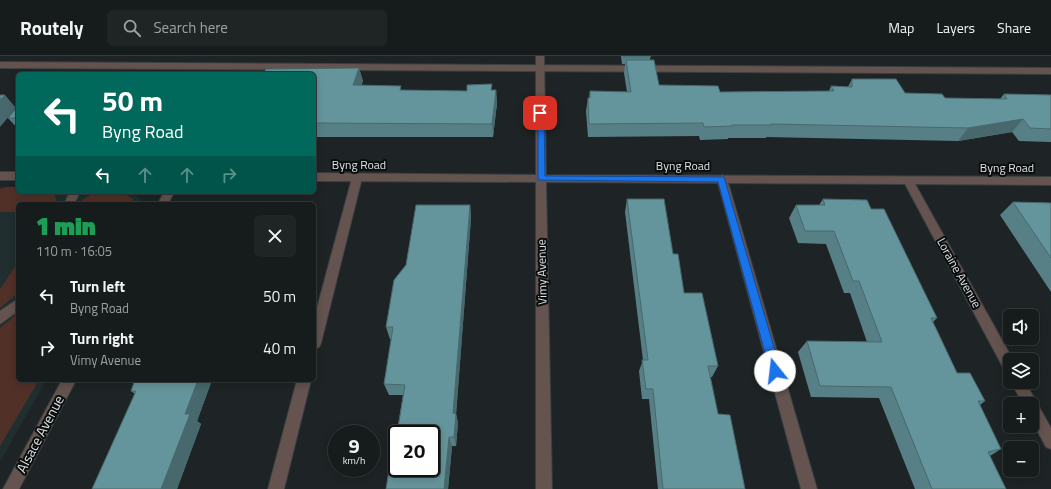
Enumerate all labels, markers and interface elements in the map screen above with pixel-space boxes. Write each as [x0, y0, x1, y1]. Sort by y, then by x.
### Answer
search box [107, 10, 387, 46]
text: Routely [20, 13, 83, 42]
text: Search here [153, 16, 228, 39]
icon: search [121, 17, 143, 39]
text: Map [888, 17, 914, 38]
text: Layers [936, 17, 975, 38]
text: Share [997, 17, 1031, 38]
text: 50 m [102, 79, 163, 122]
icon: left [36, 88, 88, 140]
pin [523, 96, 557, 130]
icon: arrive [529, 102, 551, 124]
text: Byng Road [102, 118, 184, 145]
street label: Byng Road [332, 155, 386, 174]
street label: Byng Road [656, 156, 710, 175]
street label: Byng Road [980, 158, 1034, 177]
icon: left [92, 164, 114, 186]
icon: ahead [134, 164, 156, 186]
icon: ahead [176, 164, 198, 186]
icon: right [218, 164, 240, 186]
text: 1 min [36, 208, 96, 244]
button: close [254, 215, 296, 257]
street label: Loraine Avenue [932, 234, 987, 311]
street label: Vimy Avenue [531, 239, 552, 305]
text: 110 m · 16:05 [36, 241, 112, 261]
text: Turn left [70, 275, 125, 298]
icon: left [36, 285, 58, 307]
text: 50 m [263, 285, 296, 308]
text: Byng Road [70, 298, 129, 318]
map controls [1003, 309, 1039, 477]
button: sound [1003, 309, 1039, 345]
text: Turn right [70, 327, 134, 350]
icon: right [36, 337, 58, 359]
text: 40 m [263, 337, 296, 360]
text: Vimy Avenue [70, 350, 141, 370]
position arrow [754, 350, 796, 392]
button: layers [1003, 353, 1039, 389]
street label: Alsace Avenue [10, 391, 69, 476]
button: + [1003, 397, 1039, 433]
speed limit sign: 20 [388, 425, 440, 477]
text: 9 [348, 430, 360, 461]
button: − [1003, 441, 1039, 477]
text: km/h [343, 453, 365, 468]

